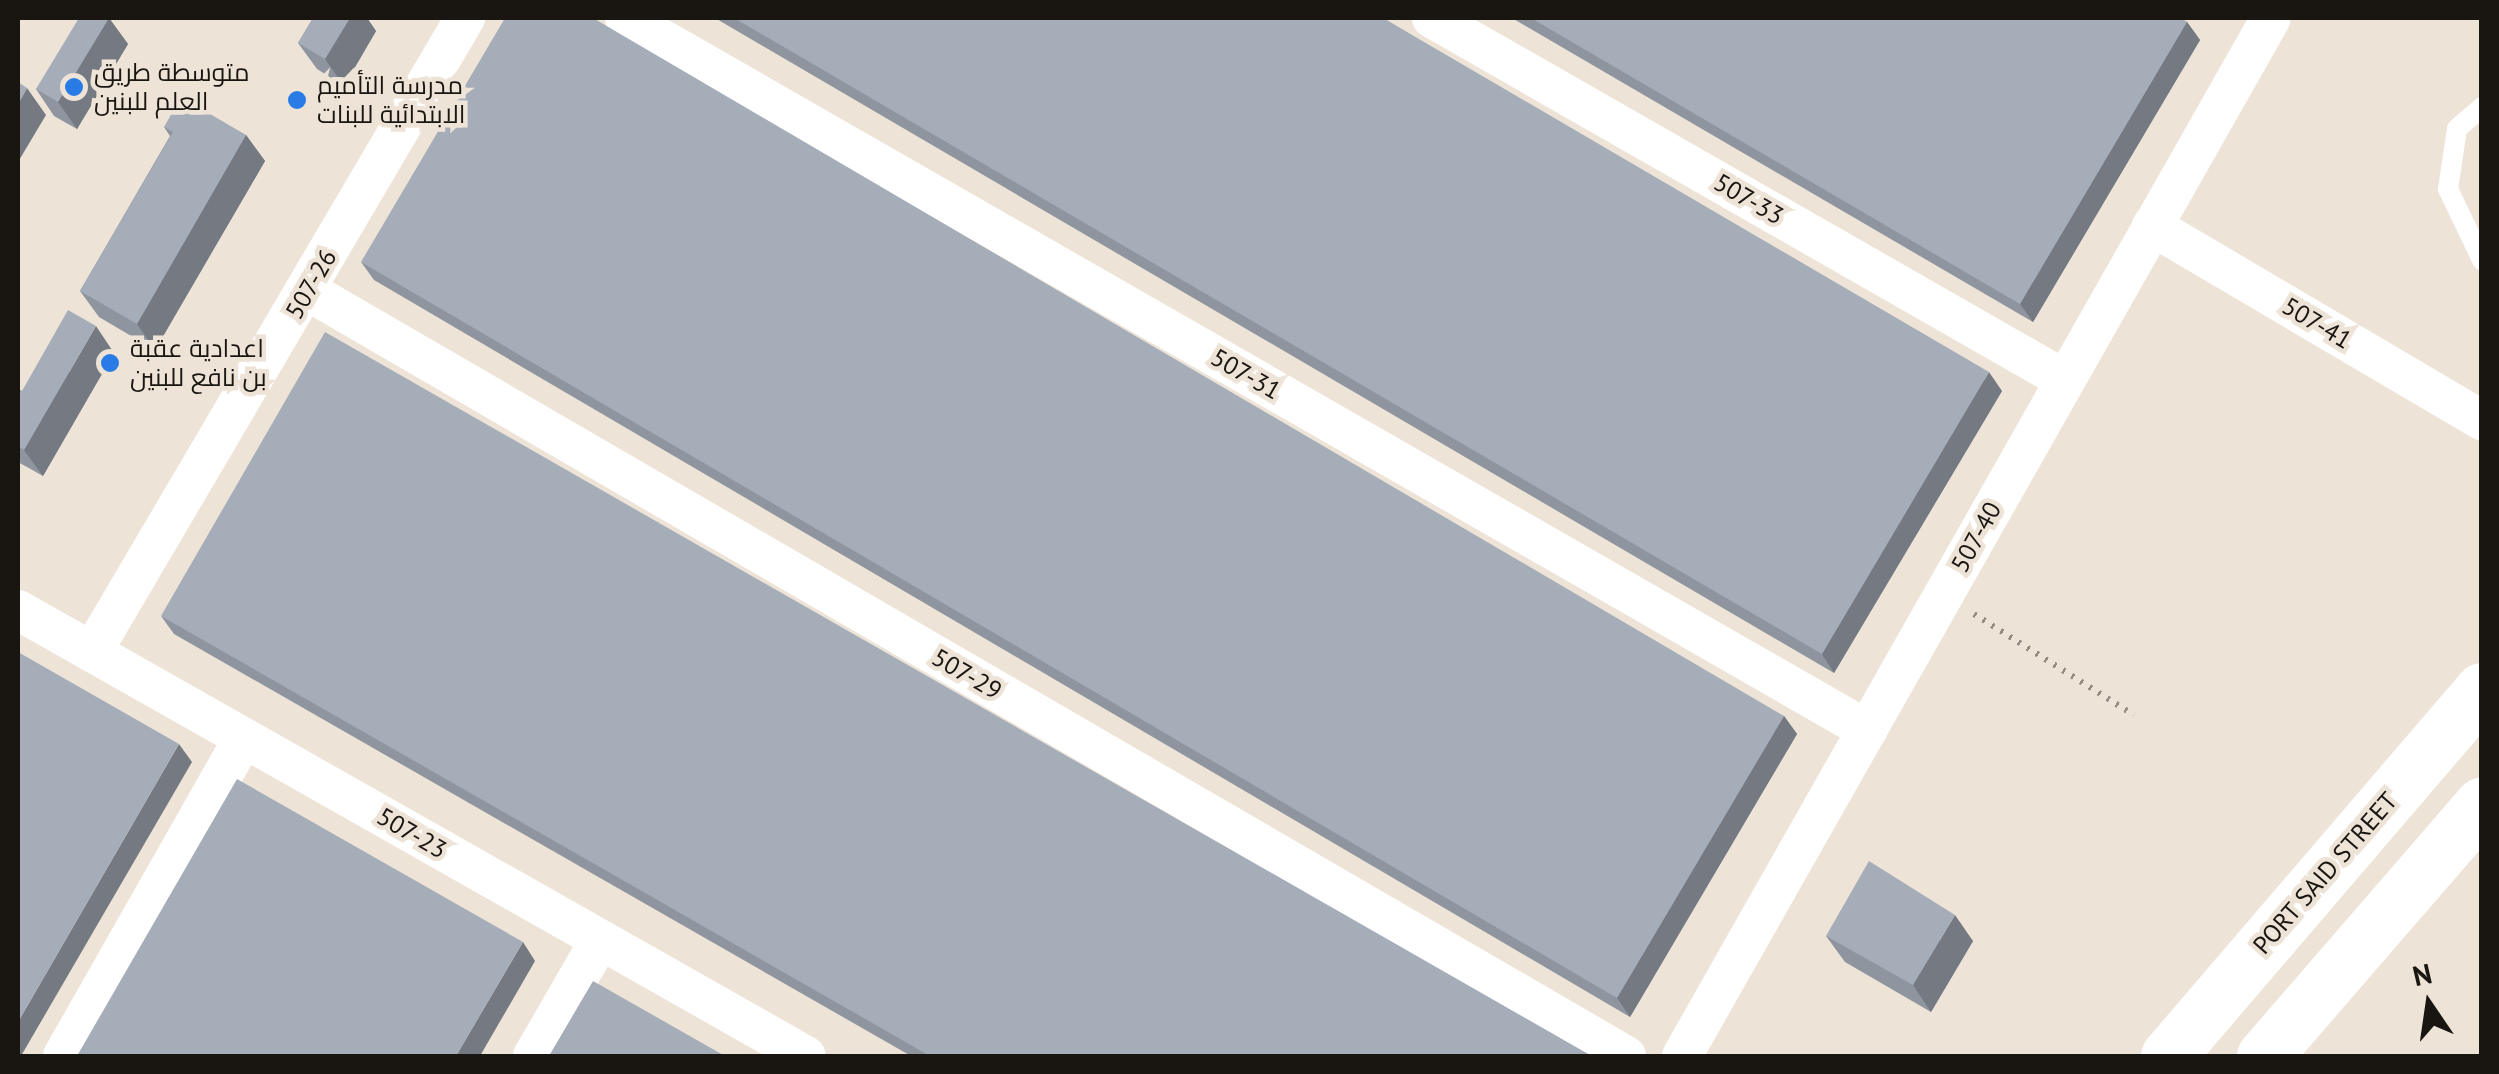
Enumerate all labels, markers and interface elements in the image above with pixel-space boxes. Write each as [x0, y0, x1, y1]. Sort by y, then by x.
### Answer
place label: متوسطة طريق العلم للبنين [94, 58, 249, 117]
place label: مدرسة التأميم الابتدائية للبنات [317, 71, 465, 130]
marker: متوسطة طريق العلم للبنين [63, 76, 85, 98]
marker: مدرسة التأميم الابتدائية للبنات [286, 89, 308, 111]
street label: 507-33 [1709, 167, 1789, 231]
street label: 507-26 [279, 244, 343, 324]
street label: 507-41 [2277, 291, 2357, 355]
place label: اعدادية عقبة بن نافع للبنين [130, 334, 267, 393]
street label: 507-31 [1206, 342, 1286, 406]
marker: اعدادية عقبة بن نافع للبنين [99, 352, 121, 374]
street label: 507-40 [1945, 497, 2007, 577]
street label: 507-29 [927, 642, 1007, 706]
street label: PORT SAID STREET [2246, 786, 2404, 960]
street label: 507-23 [372, 801, 452, 865]
north arrow [2379, 954, 2479, 1054]
text: N [2409, 954, 2435, 994]

